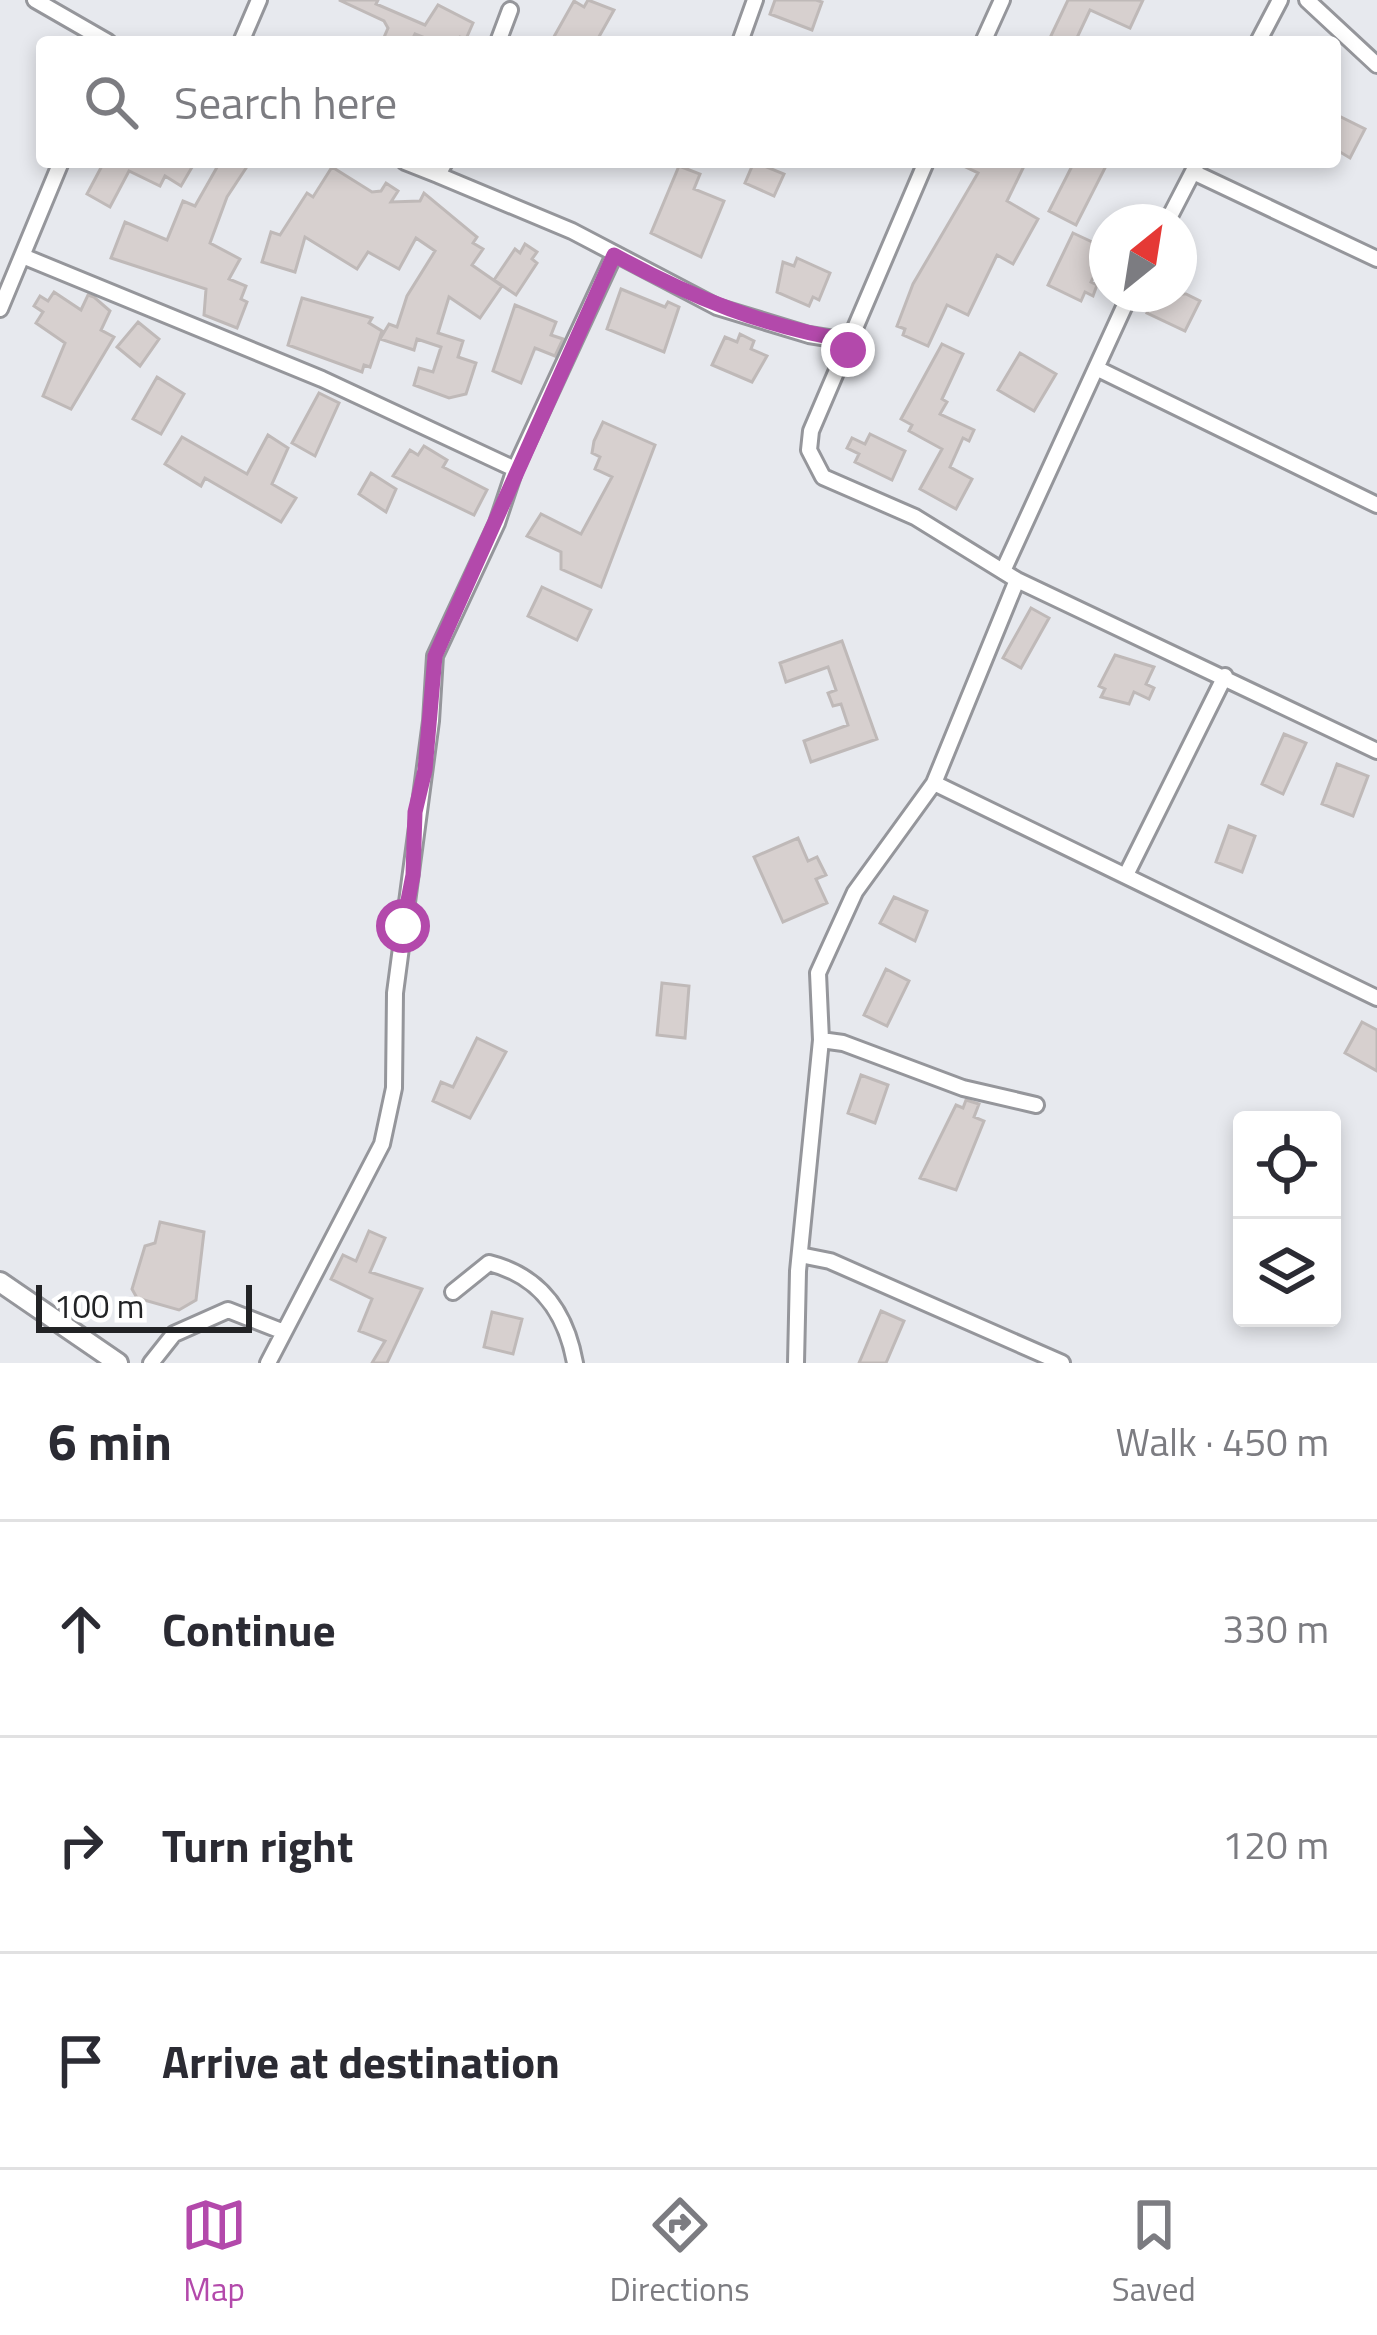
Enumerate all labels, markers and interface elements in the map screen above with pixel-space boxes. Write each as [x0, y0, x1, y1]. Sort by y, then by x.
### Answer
search box [36, 36, 1341, 168]
text: Search here [174, 68, 397, 136]
icon: search [78, 69, 144, 135]
north arrow [1089, 204, 1197, 312]
route end [821, 323, 875, 377]
route start [376, 899, 430, 953]
map controls [1233, 1111, 1341, 1327]
button: locate [1233, 1111, 1341, 1219]
button: layers [1233, 1219, 1341, 1327]
scale bar [36, 1279, 252, 1332]
text: 100 m [54, 1281, 144, 1331]
text: 6 min [48, 1402, 172, 1480]
text: Walk · 450 m [1115, 1412, 1329, 1471]
text: Continue [162, 1595, 336, 1663]
icon: ahead [48, 1596, 114, 1662]
text: 330 m [1222, 1599, 1329, 1658]
text: Turn right [162, 1811, 353, 1879]
icon: right [48, 1812, 114, 1878]
text: 120 m [1222, 1815, 1329, 1874]
text: Arrive at destination [162, 2027, 560, 2095]
icon: arrive [48, 2028, 114, 2094]
tab: Map [181, 2192, 247, 2314]
tab: Directions [610, 2192, 749, 2314]
tab: Saved [1112, 2192, 1196, 2314]

